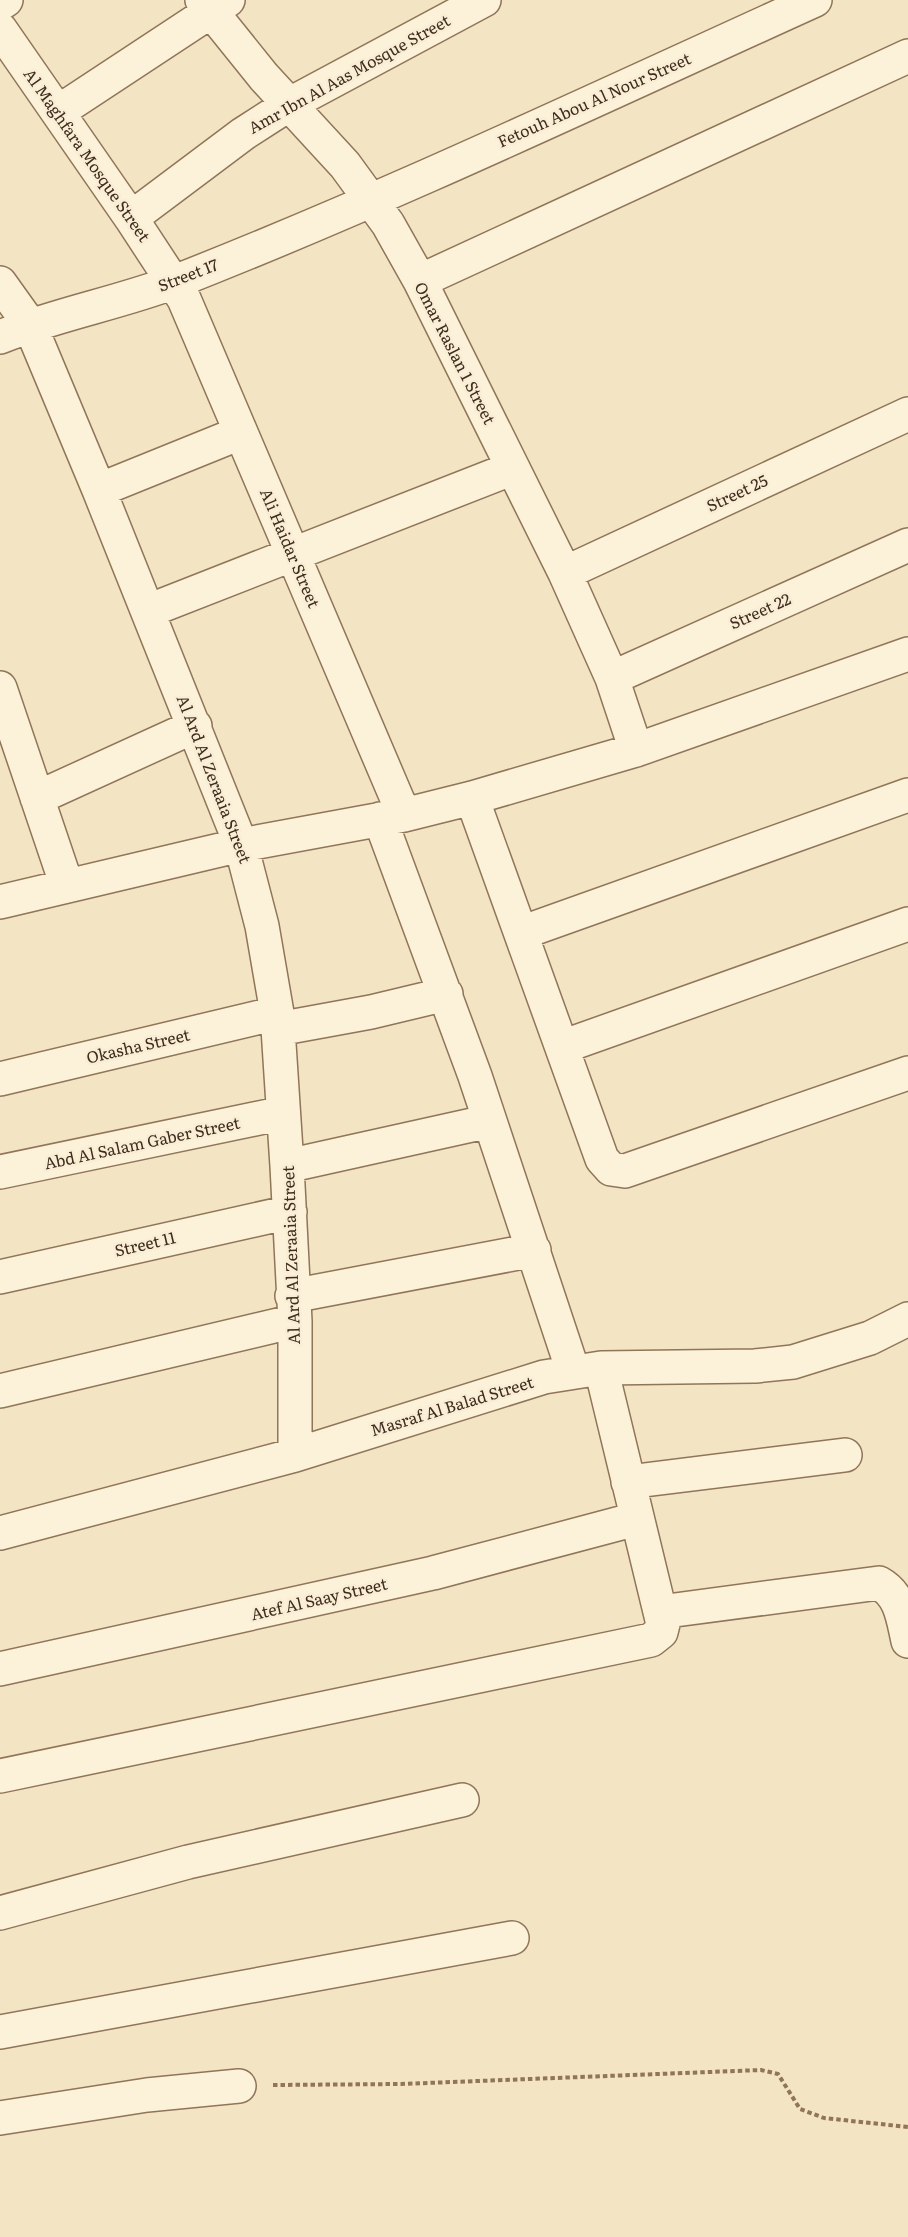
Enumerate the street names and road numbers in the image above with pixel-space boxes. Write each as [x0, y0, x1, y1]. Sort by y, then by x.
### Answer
street label: Amr Ibn Al Aas Mosque Street [243, 7, 454, 139]
street label: Fetouh Abou Al Nour Street [493, 45, 695, 153]
street label: Al Maghfara Mosque Street [19, 63, 157, 246]
street label: Street 17 [154, 252, 221, 297]
street label: Omar Raslan 1 Street [410, 277, 502, 428]
street label: Street 25 [702, 467, 771, 517]
street label: Ali Haidar Street [255, 484, 327, 612]
street label: Street 22 [725, 586, 794, 634]
street label: Al Ard Al Zeraaia Street [172, 691, 258, 867]
street label: Okasha Street [84, 1021, 192, 1069]
street label: Abd Al Salam Gaber Street [42, 1109, 242, 1175]
street label: Al Ard Al Zeraaia Street [275, 1165, 305, 1345]
street label: Street 11 [112, 1224, 178, 1262]
street label: Masraf Al Balad Street [367, 1369, 537, 1441]
street label: Atef Al Saay Street [248, 1571, 390, 1625]

